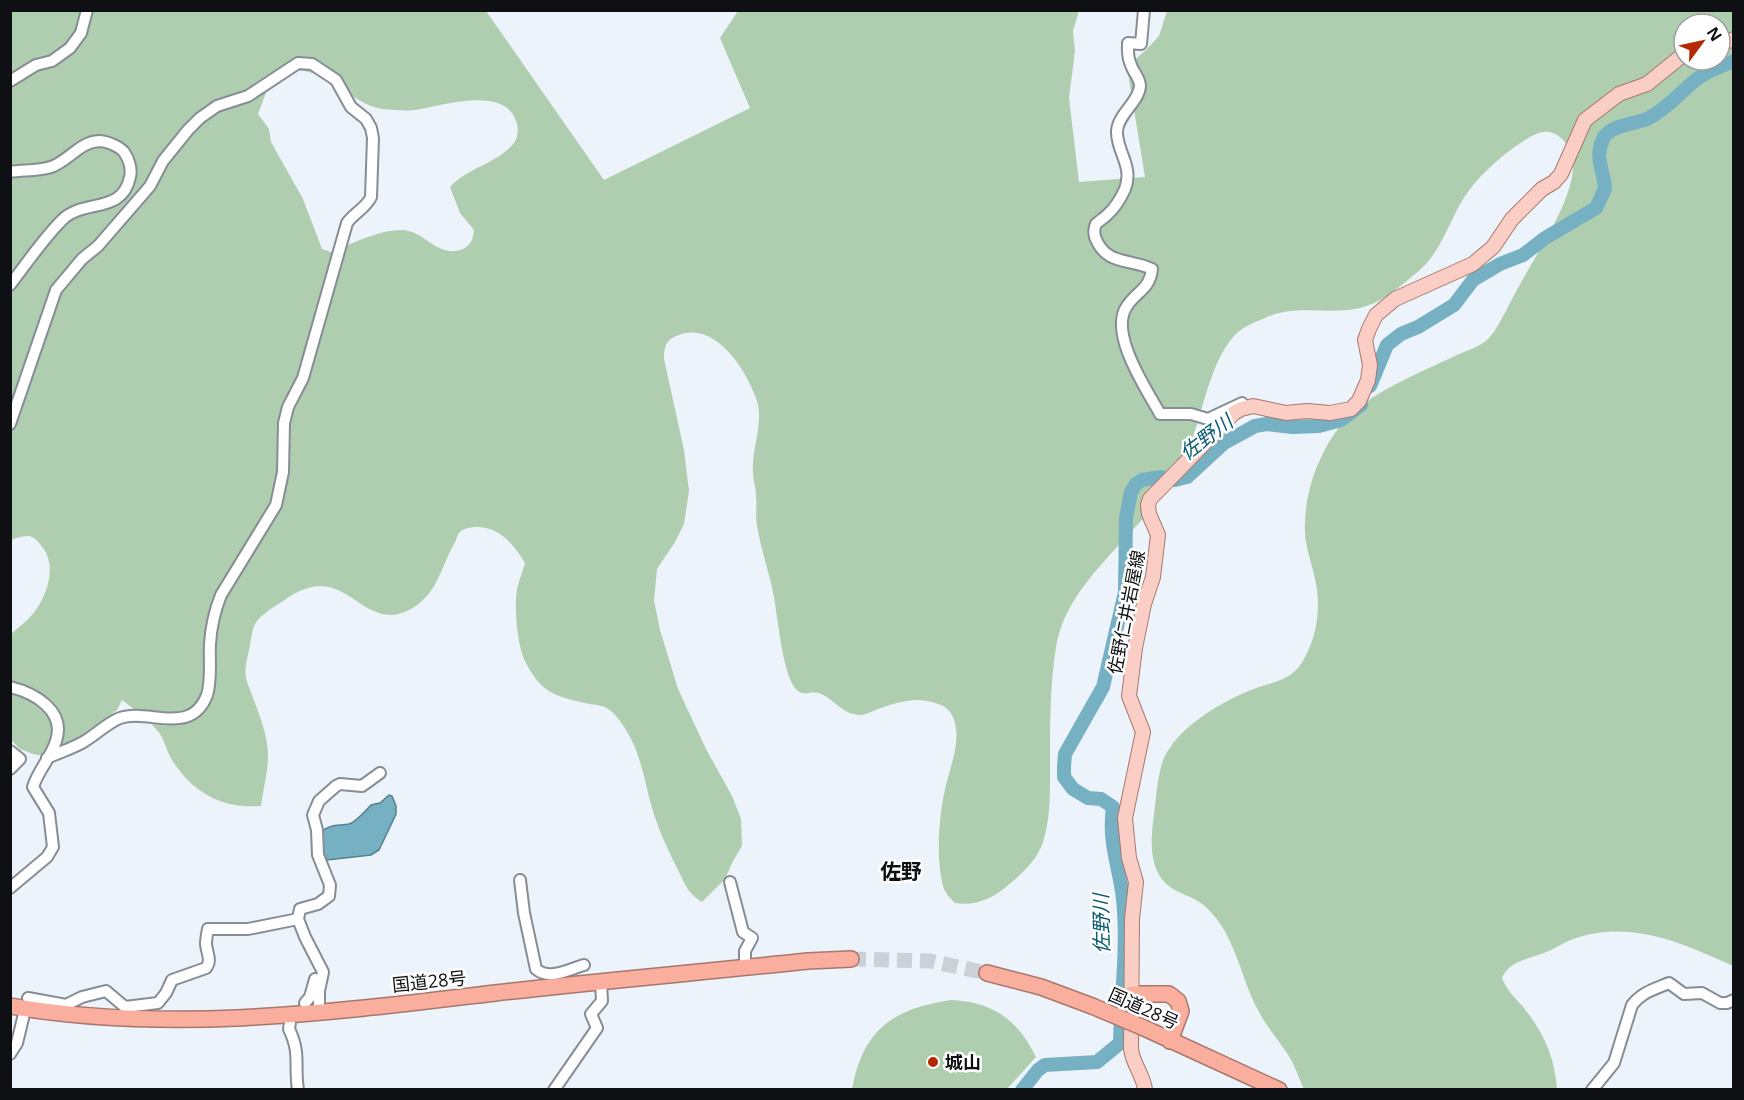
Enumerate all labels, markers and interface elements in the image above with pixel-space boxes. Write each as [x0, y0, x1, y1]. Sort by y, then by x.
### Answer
north arrow [1672, 12, 1732, 72]
text: N [1702, 22, 1727, 45]
water label: 佐野川 [1174, 407, 1240, 466]
street label: 佐野仁井岩屋線 [1102, 548, 1150, 676]
district label: 佐野 [880, 857, 922, 885]
water label: 佐野川 [1087, 892, 1115, 954]
street label: 国道28号 [391, 965, 467, 997]
street label: 国道28号 [1105, 982, 1183, 1034]
place label: 城山 [945, 1050, 981, 1074]
marker: 城山 [926, 1055, 940, 1069]

